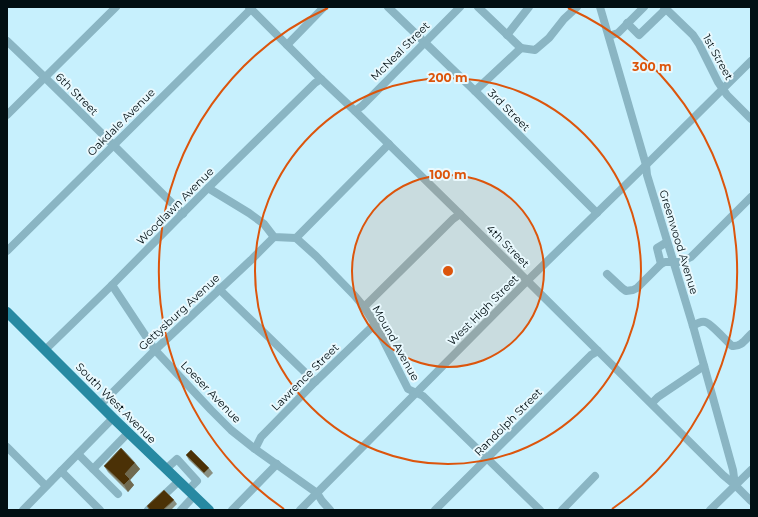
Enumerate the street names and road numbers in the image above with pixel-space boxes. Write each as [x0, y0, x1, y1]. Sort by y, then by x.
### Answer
street label: McNeal Street [368, 18, 433, 83]
street label: 1st Street [700, 32, 736, 83]
street label: 6th Street [53, 70, 102, 119]
street label: Oakdale Avenue [84, 85, 158, 159]
street label: 3rd Street [485, 86, 533, 134]
street label: Woodlawn Avenue [133, 164, 217, 248]
street label: Greenwood Avenue [656, 188, 702, 296]
street label: 4th Street [483, 221, 533, 271]
street label: Gettysburg Avenue [136, 271, 223, 353]
street label: West High Street [445, 271, 522, 348]
street label: Mound Avenue [369, 303, 423, 383]
street label: Lawrence Street [268, 340, 342, 414]
street label: Loeser Avenue [178, 358, 244, 426]
street label: South West Avenue [73, 360, 159, 446]
street label: Randolph Street [471, 385, 545, 459]

